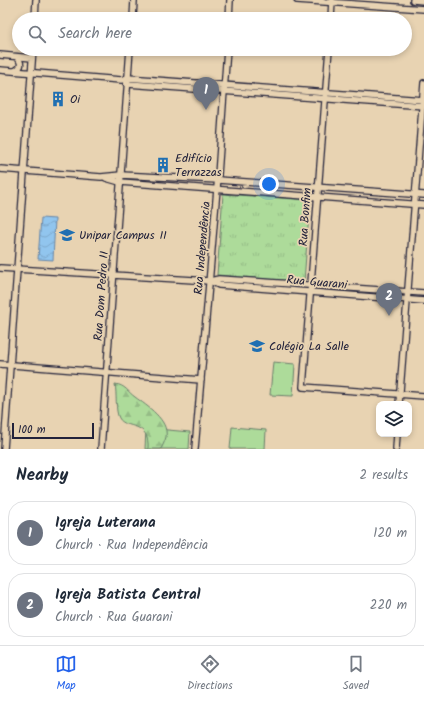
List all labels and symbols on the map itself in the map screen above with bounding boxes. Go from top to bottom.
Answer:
pin: 1 [193,77,219,110]
building icon: Oi [49,90,67,108]
place label: Oi [70,90,81,109]
place label: Edifício Terrazzas [175,149,222,182]
building icon: Edifício Terrazzas [154,156,172,174]
your location [259,174,279,194]
street label: Rua Bonfim [294,187,317,247]
street label: Rua Independência [189,200,216,296]
school or university icon: Unipar Campus II [58,226,76,244]
place label: Unipar Campus II [79,226,167,245]
street label: Rua Dom Pedro II [89,250,114,342]
street label: Rua Guarani [286,270,349,295]
pin: 2 [376,283,402,316]
school or university icon: Colégio La Salle [248,337,266,355]
place label: Colégio La Salle [269,337,349,356]
scale bar [12,421,94,440]

